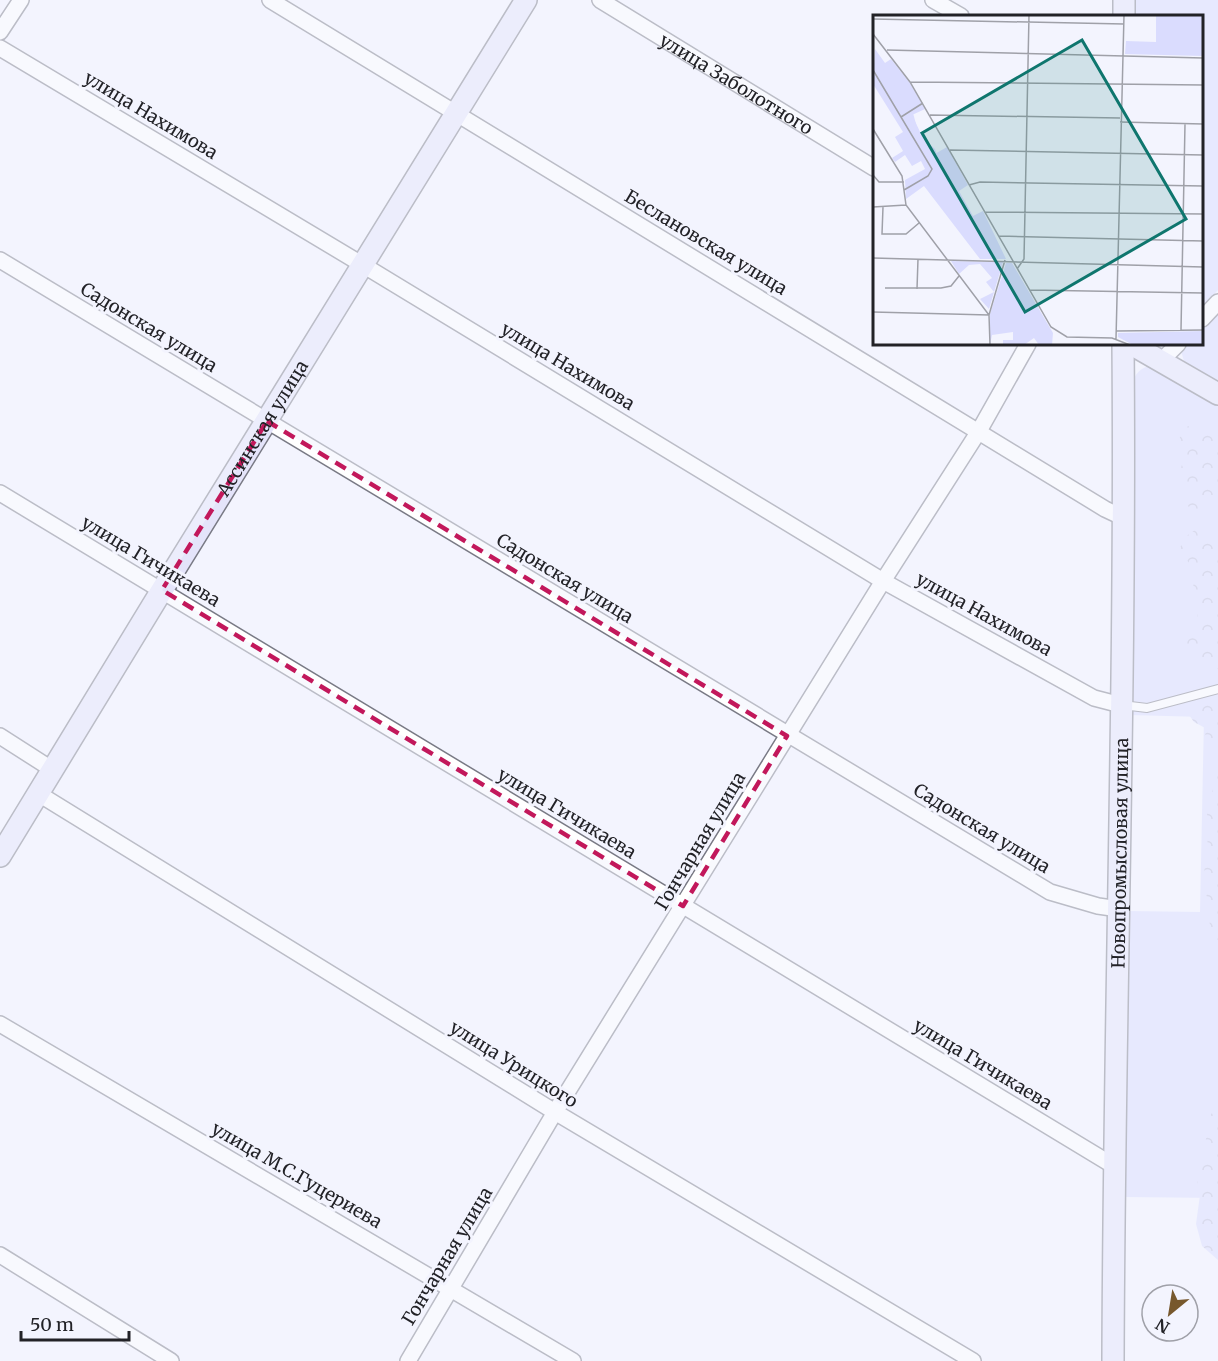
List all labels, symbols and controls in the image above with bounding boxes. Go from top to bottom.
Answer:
inset map [873,15,1203,345]
street label: улица Заболотного [656,28,817,139]
street label: улица Нахимова [80,66,222,164]
street label: Беслановская улица [620,184,792,300]
street label: Садонская улица [76,277,222,377]
street label: улица Нахимова [497,317,639,415]
street label: Ассинская улица [211,355,313,501]
street label: улица Гичикаева [77,511,225,612]
street label: Садонская улица [492,528,638,628]
street label: улица Нахимова [912,567,1056,661]
street label: Новопромысловая улица [1106,737,1133,969]
street label: улица Гичикаева [493,763,641,864]
street label: Гончарная улица [650,767,751,914]
street label: Садонская улица [909,778,1055,878]
street label: улица Гичикаева [909,1014,1057,1115]
street label: улица Урицкого [446,1015,582,1113]
street label: улица М.С.Гуцериева [208,1117,387,1233]
street label: Гончарная улица [397,1182,498,1329]
north arrow [1140,1283,1200,1343]
scale bar [21,1304,129,1342]
text: 50 m [30,1313,74,1336]
text: N [1152,1314,1173,1338]

